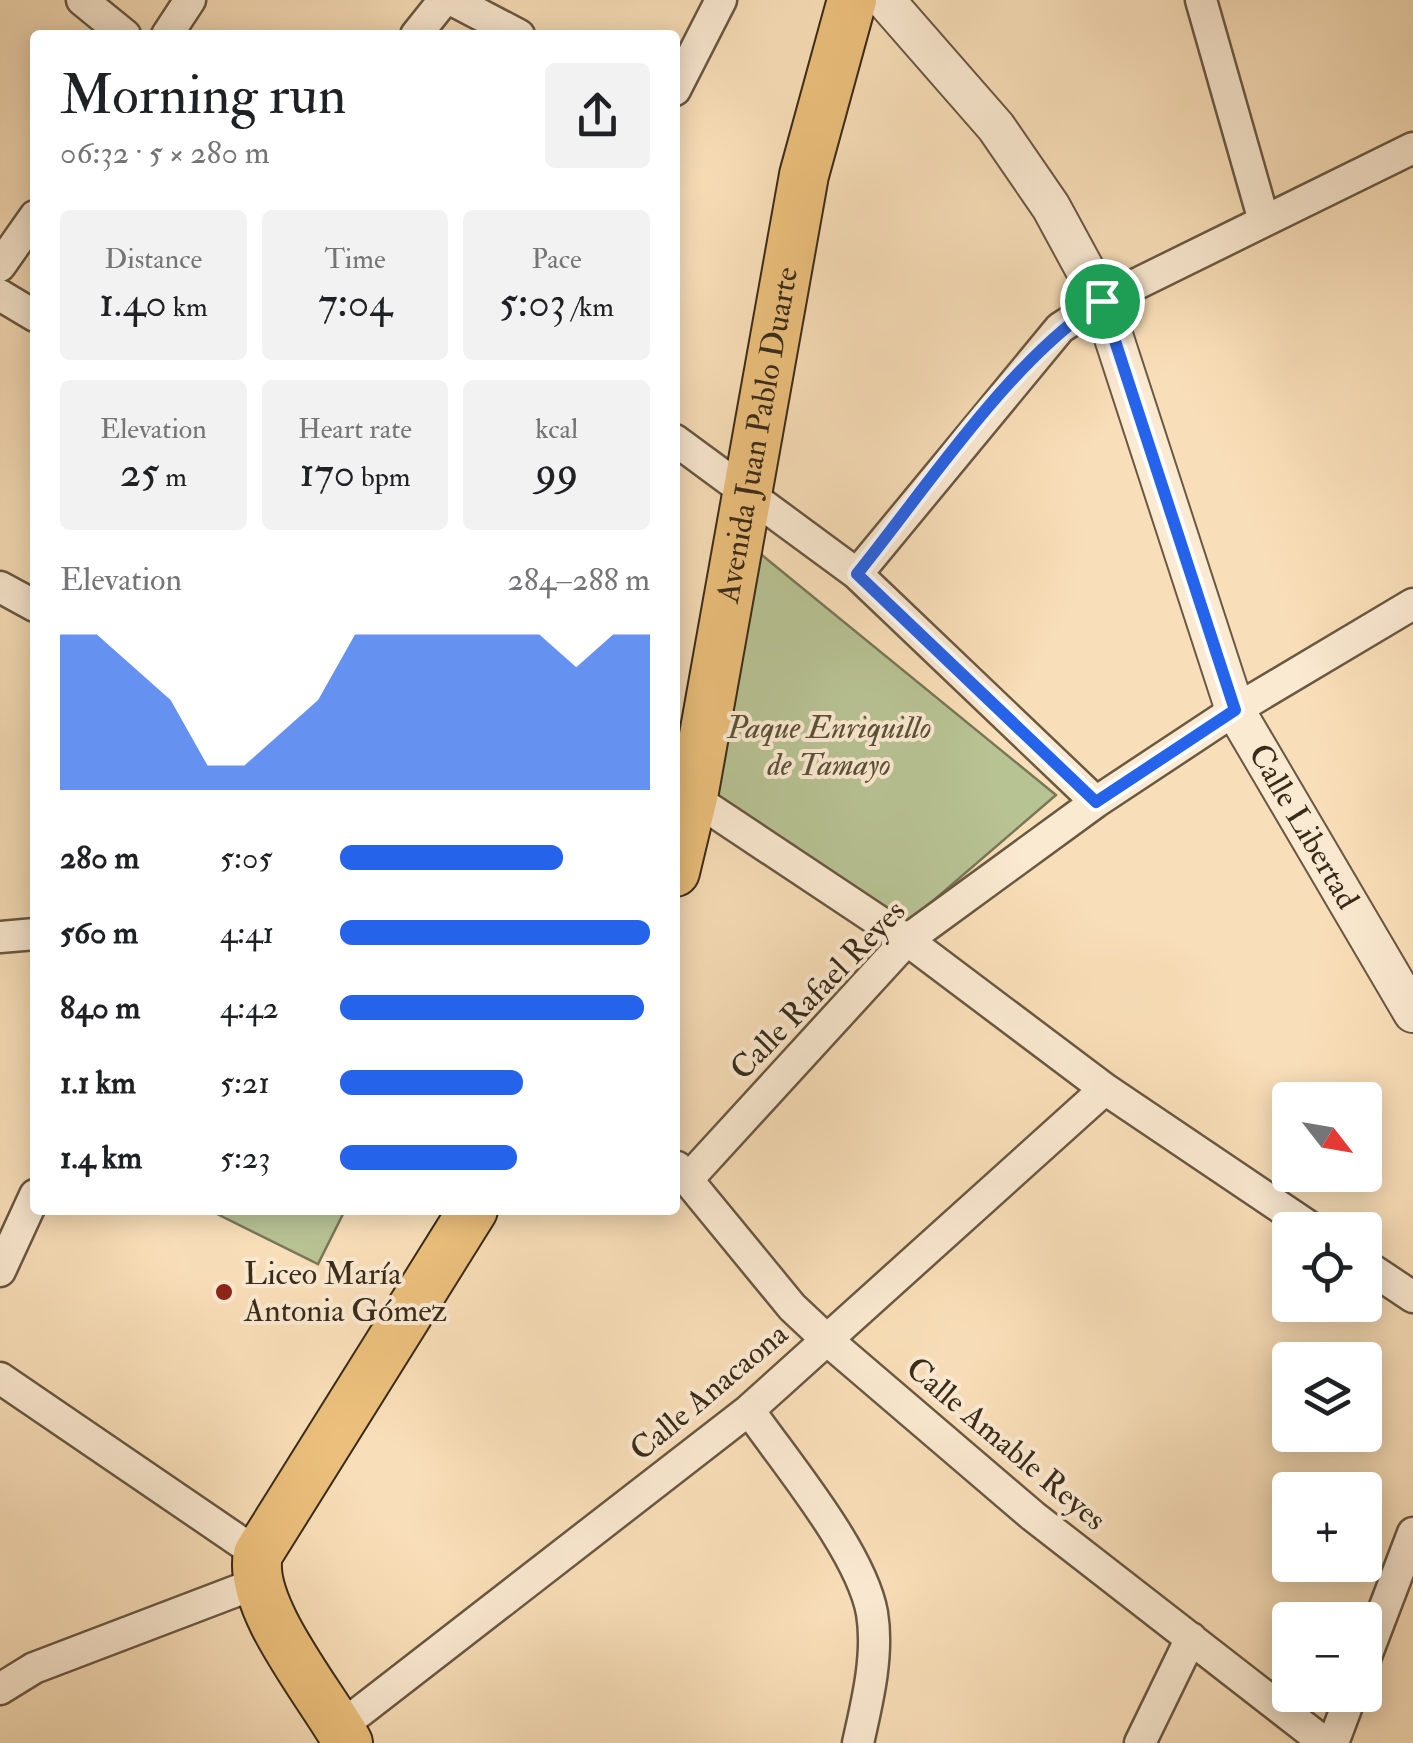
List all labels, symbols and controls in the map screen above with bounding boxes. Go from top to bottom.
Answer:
text: Morning run [60,61,346,130]
button: share [545,63,650,168]
text: 06:32 · 5 × 280 m [60,133,270,173]
text: Distance [104,242,202,277]
text: Time [324,242,386,277]
text: Pace [532,242,582,277]
pin [1060,259,1145,344]
street label: Avenida Juan Pablo Duarte [708,264,807,607]
icon: arrive [1075,274,1130,329]
text: 1.40 [99,277,167,329]
text: 7:04 [318,277,392,329]
text: 5:03 [499,277,566,329]
text: km [167,290,208,325]
text: /km [566,290,614,325]
text: Elevation [100,412,207,447]
text: Heart rate [298,412,412,447]
text: kcal [535,412,578,447]
text: 25 [120,447,159,499]
text: 170 [299,447,355,499]
text: 99 [535,447,578,499]
text: m [159,460,187,495]
text: bpm [355,460,411,495]
text: Elevation [60,560,182,600]
text: 284–288 m [508,560,650,600]
park label: Paque Enriquillo de Tamayo [726,708,931,785]
street label: Calle Libertad [1239,737,1368,917]
text: 280 m [60,838,139,878]
text: 5:05 [220,838,272,878]
street label: Calle Rafael Reyes [722,892,914,1088]
text: 560 m [60,913,138,953]
text: 4:41 [220,913,274,953]
text: 840 m [60,988,140,1028]
text: 4:42 [220,988,279,1028]
text: 1.1 km [60,1063,136,1103]
text: 5:21 [220,1063,270,1103]
north arrow [1272,1082,1382,1192]
map controls [1272,1082,1382,1712]
text: 1.4 km [60,1138,142,1178]
text: 5:23 [220,1138,270,1178]
button: locate [1272,1212,1382,1322]
place label: Liceo María Antonia Gómez [243,1254,447,1331]
marker: Liceo María Antonia Gómez [213,1281,235,1303]
street label: Calle Anacaona [622,1314,797,1470]
button: layers [1272,1342,1382,1452]
street label: Calle Amable Reyes [898,1349,1114,1539]
button: + [1272,1472,1382,1582]
button: − [1272,1602,1382,1712]

